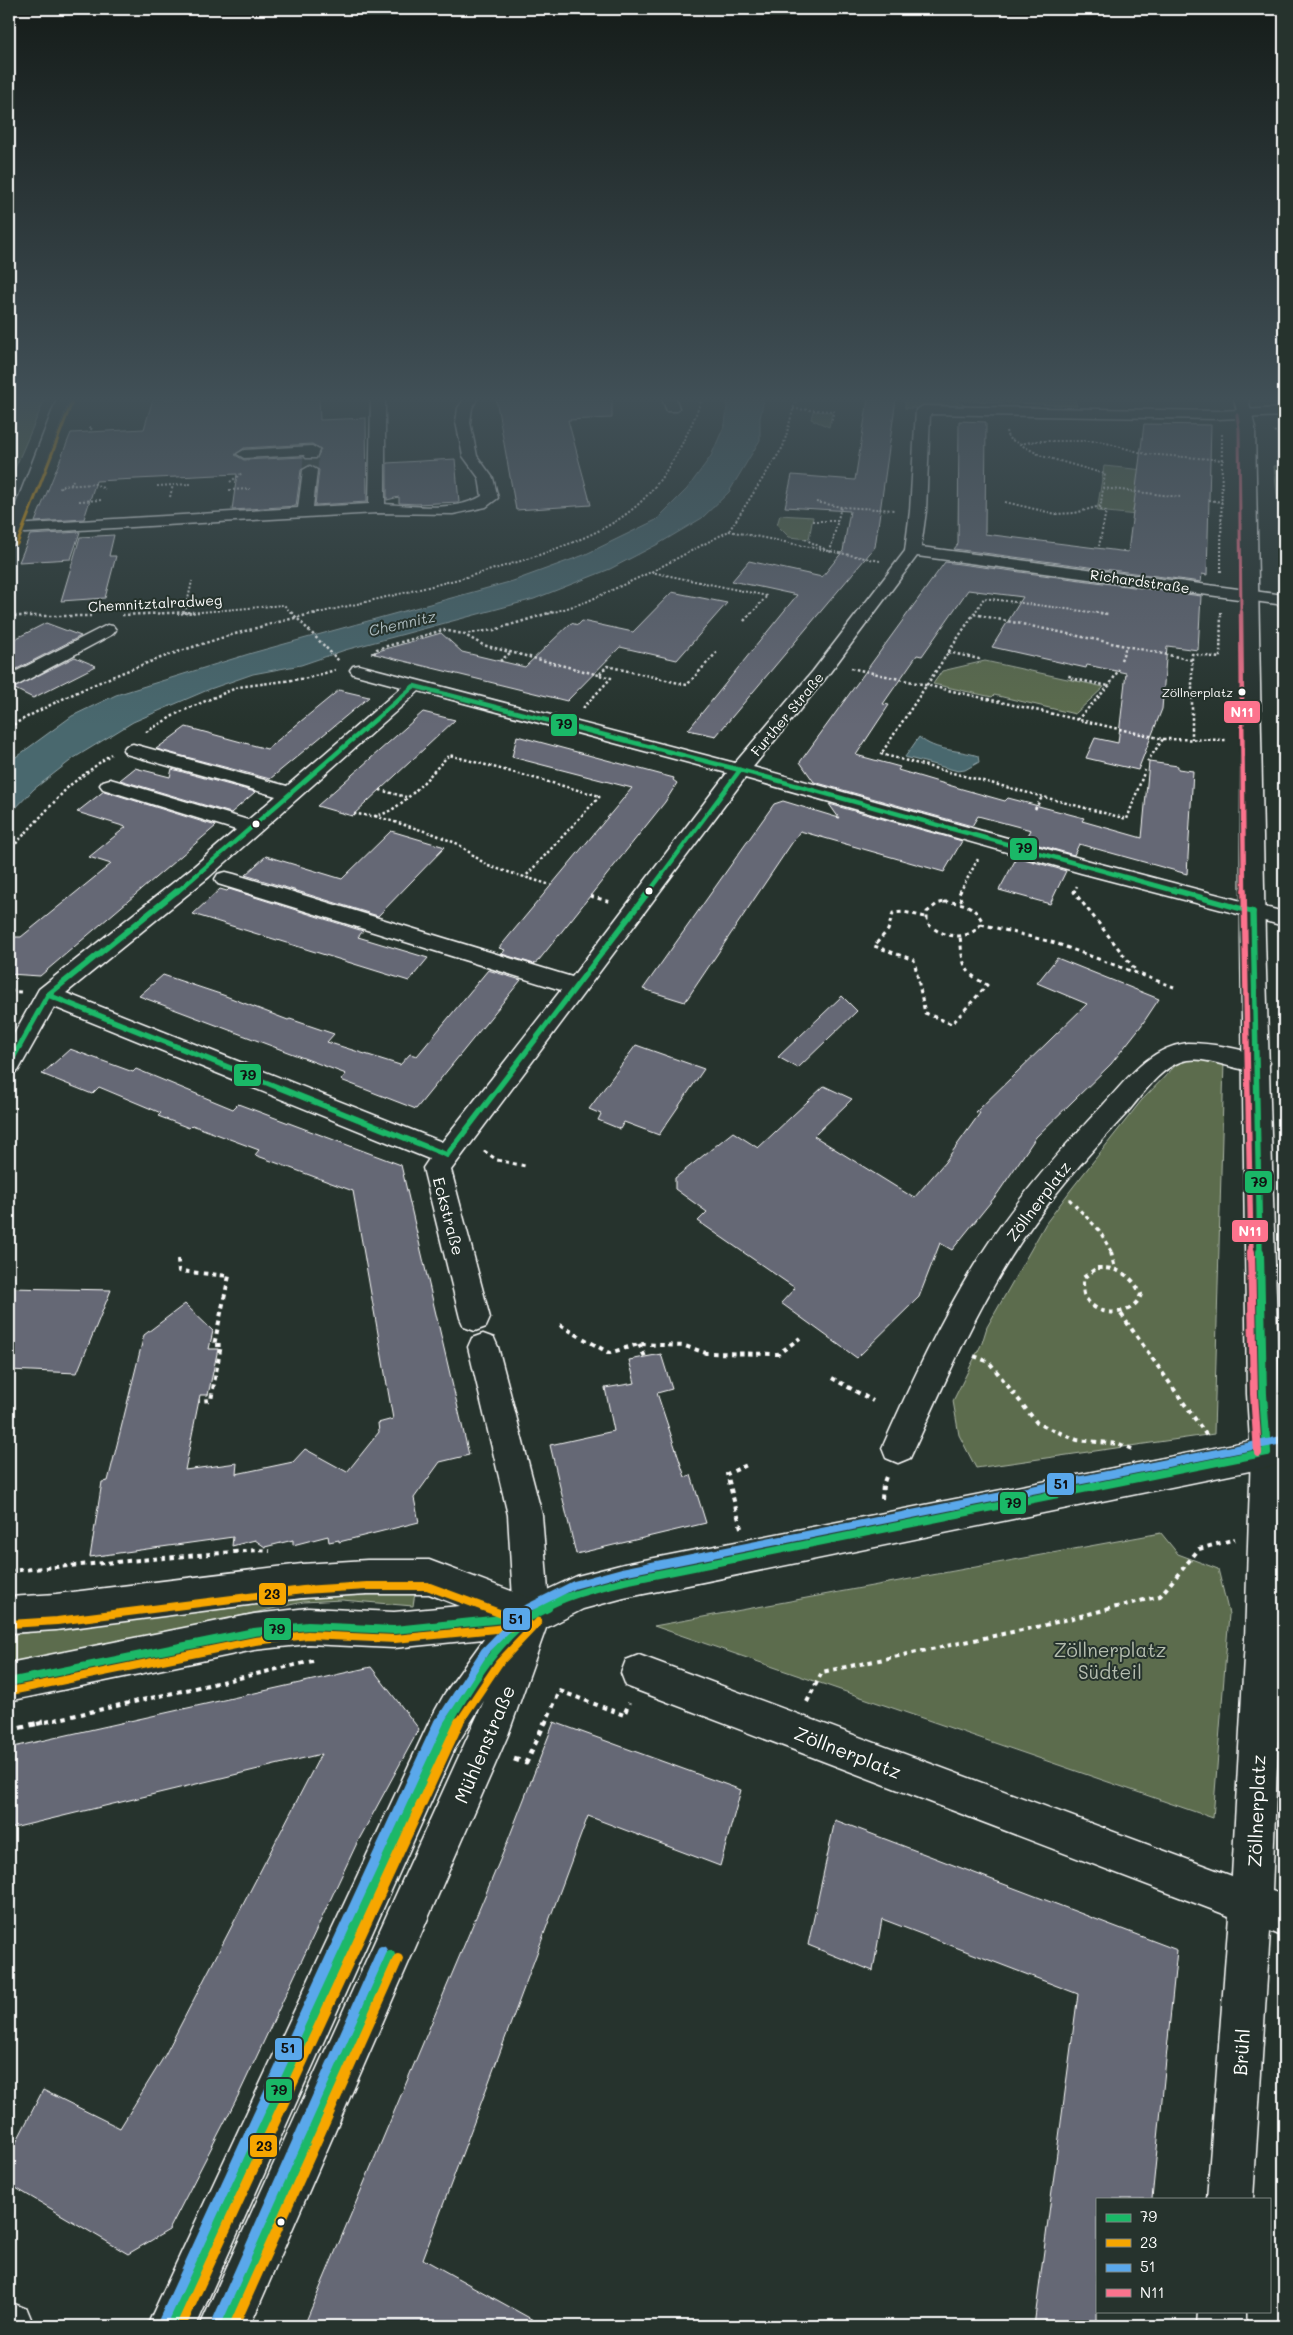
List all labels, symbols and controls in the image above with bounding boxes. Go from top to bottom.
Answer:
street label: Richardstraße [1089,565,1191,597]
street label: Chemnitztalradweg [87,590,223,616]
water label: Chemnitz [366,605,438,640]
street label: Further Straße [746,668,828,760]
place label: Zöllnerplatz [1162,684,1233,700]
marker: Zöllnerplatz [1237,687,1247,697]
line badge: N11 [1223,700,1261,724]
text: N11 [1230,702,1254,721]
line badge: 79 [550,713,578,737]
text: 79 [556,714,573,733]
unlabelled marker [251,819,261,829]
line badge: 79 [1009,837,1038,861]
text: 79 [1016,838,1033,857]
unlabelled marker [644,886,654,896]
line badge: 79 [233,1063,262,1087]
text: 79 [240,1065,257,1084]
street label: Zöllnerplatz [1001,1157,1075,1245]
line badge: 79 [1244,1170,1273,1194]
text: 79 [1251,1172,1268,1191]
street label: Eckstraße [429,1175,469,1257]
line badge: N11 [1231,1219,1269,1243]
text: N11 [1238,1221,1262,1240]
line badge: 51 [1046,1472,1075,1496]
text: 51 [1054,1474,1068,1493]
line badge: 79 [999,1491,1027,1515]
text: 79 [1005,1493,1022,1512]
line badge: 23 [258,1582,287,1606]
text: 23 [264,1584,280,1603]
line badge: 51 [502,1607,531,1631]
text: 51 [509,1609,523,1628]
line badge: 79 [263,1617,292,1641]
text: 79 [269,1619,286,1638]
park label: Zöllnerplatz Südteil [1054,1637,1166,1684]
street label: Mühlenstraße [448,1681,520,1807]
street label: Zöllnerplatz [791,1720,905,1784]
street label: Zöllnerplatz [1242,1754,1270,1868]
street label: Brühl [1227,2028,1255,2076]
line badge: 51 [274,2037,303,2061]
text: 51 [281,2038,295,2057]
line badge: 79 [265,2078,293,2102]
text: 79 [271,2080,288,2099]
line badge: 23 [249,2134,278,2158]
text: 23 [256,2136,272,2155]
legend [1096,2198,1270,2312]
text: 79 [1140,2206,1157,2226]
unlabelled marker [276,2217,286,2227]
text: 23 [1140,2232,1157,2252]
text: 51 [1140,2256,1155,2276]
text: N11 [1140,2282,1164,2302]

